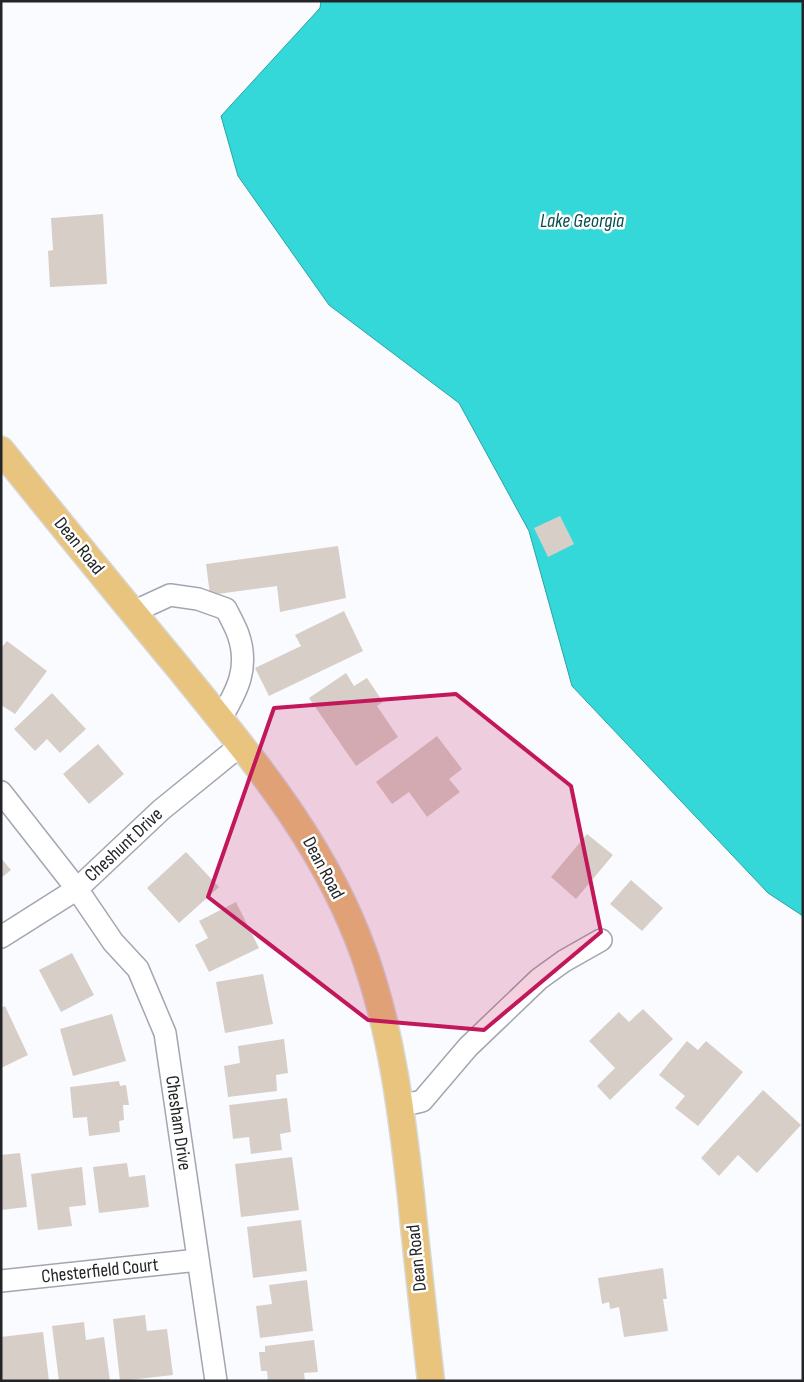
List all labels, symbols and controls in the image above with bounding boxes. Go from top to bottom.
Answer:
water label: Lake Georgia [540,209,624,233]
street label: Dean Road [49,513,109,579]
street label: Cheshunt Drive [80,803,168,887]
street label: Dean Road [297,833,349,903]
street label: Chesham Drive [160,1074,196,1172]
street label: Dean Road [402,1223,432,1293]
street label: Chesterfield Court [40,1253,160,1289]

